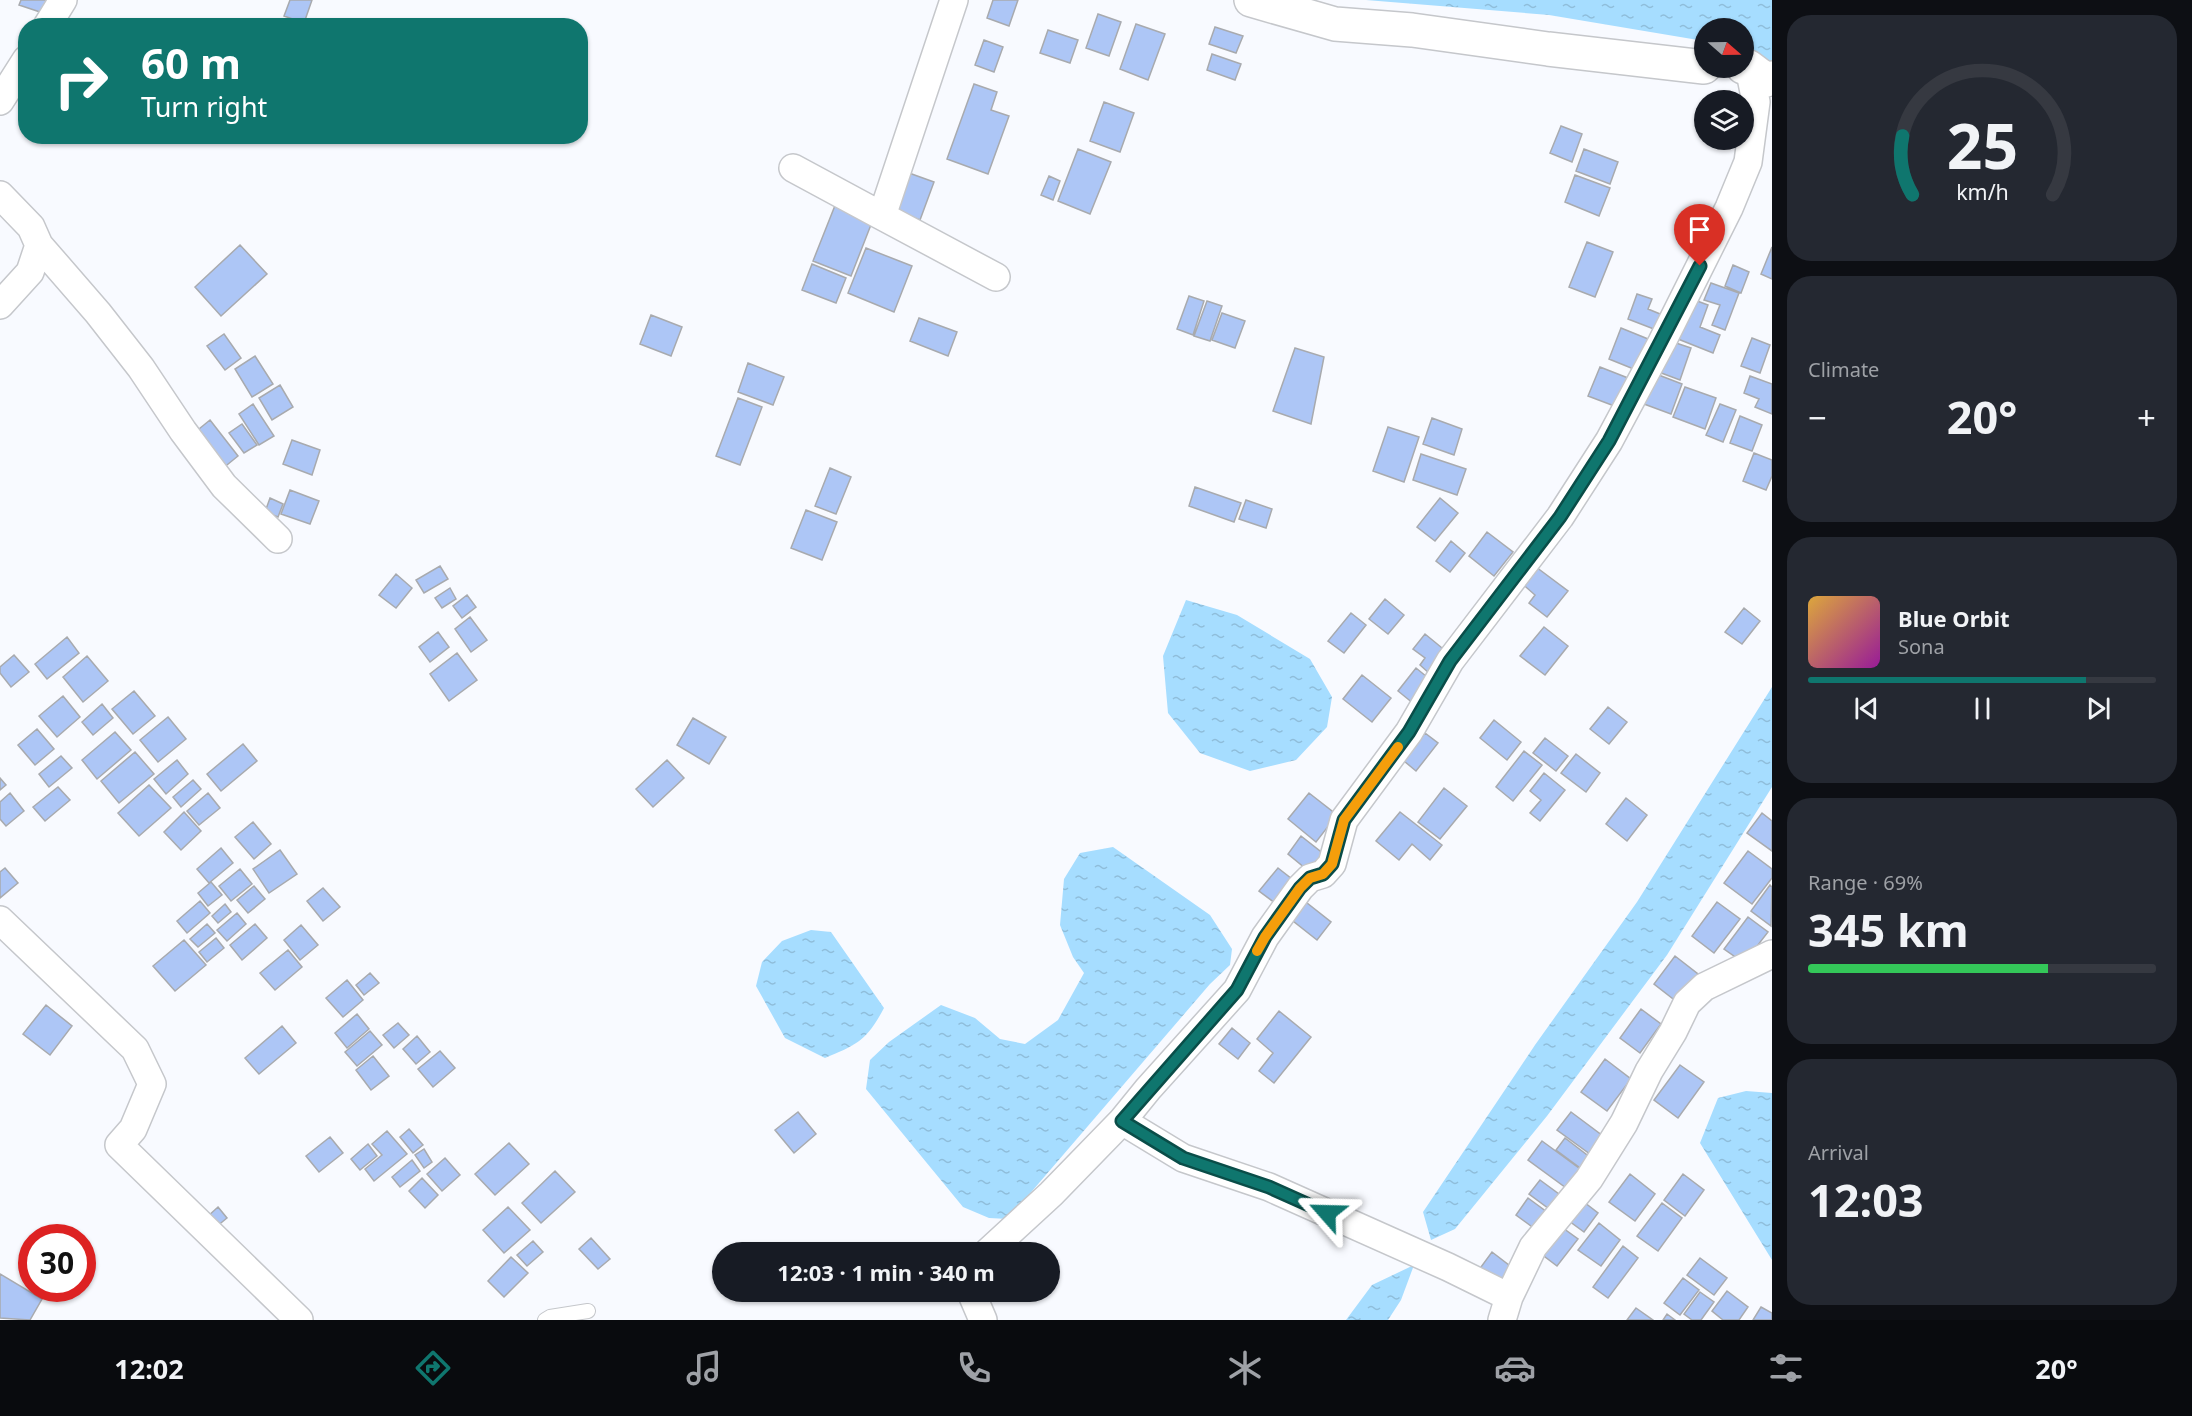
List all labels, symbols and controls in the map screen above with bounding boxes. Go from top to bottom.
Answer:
north arrow [1694,18,1754,78]
map controls [1694,18,1754,150]
text: 60 m [141,34,241,91]
icon: right [42,42,120,120]
text: Turn right [141,88,267,125]
button: layers [1694,90,1754,150]
text: 25 [1946,102,2018,187]
text: km/h [1956,177,2008,206]
pin [1674,204,1725,266]
icon: arrive [1683,213,1716,246]
text: Climate [1808,356,1879,383]
text: 20° [1947,386,2017,447]
text: − [1808,395,1827,440]
text: + [2137,395,2156,440]
text: Blue Orbit [1898,603,2010,633]
text: Sona [1898,633,1945,660]
icon: previous [1850,692,1883,725]
icon: pause [1966,692,1999,725]
icon: next [2082,692,2115,725]
text: Range · 69% [1808,869,1923,896]
text: 345 km [1808,899,1969,960]
text: Arrival [1808,1139,1869,1166]
text: 12:03 [1808,1169,1924,1230]
position arrow [1295,1181,1359,1245]
speed limit sign: 30 [18,1224,96,1302]
text: 12:03 · 1 min · 340 m [777,1257,995,1287]
icon: directions [412,1347,454,1389]
icon: music [683,1347,725,1389]
icon: phone [953,1347,995,1389]
icon: climate [1224,1347,1266,1389]
icon: car [1494,1347,1536,1389]
icon: filters [1765,1347,1807,1389]
text: 12:02 [114,1350,184,1387]
text: 20° [2035,1350,2078,1387]

